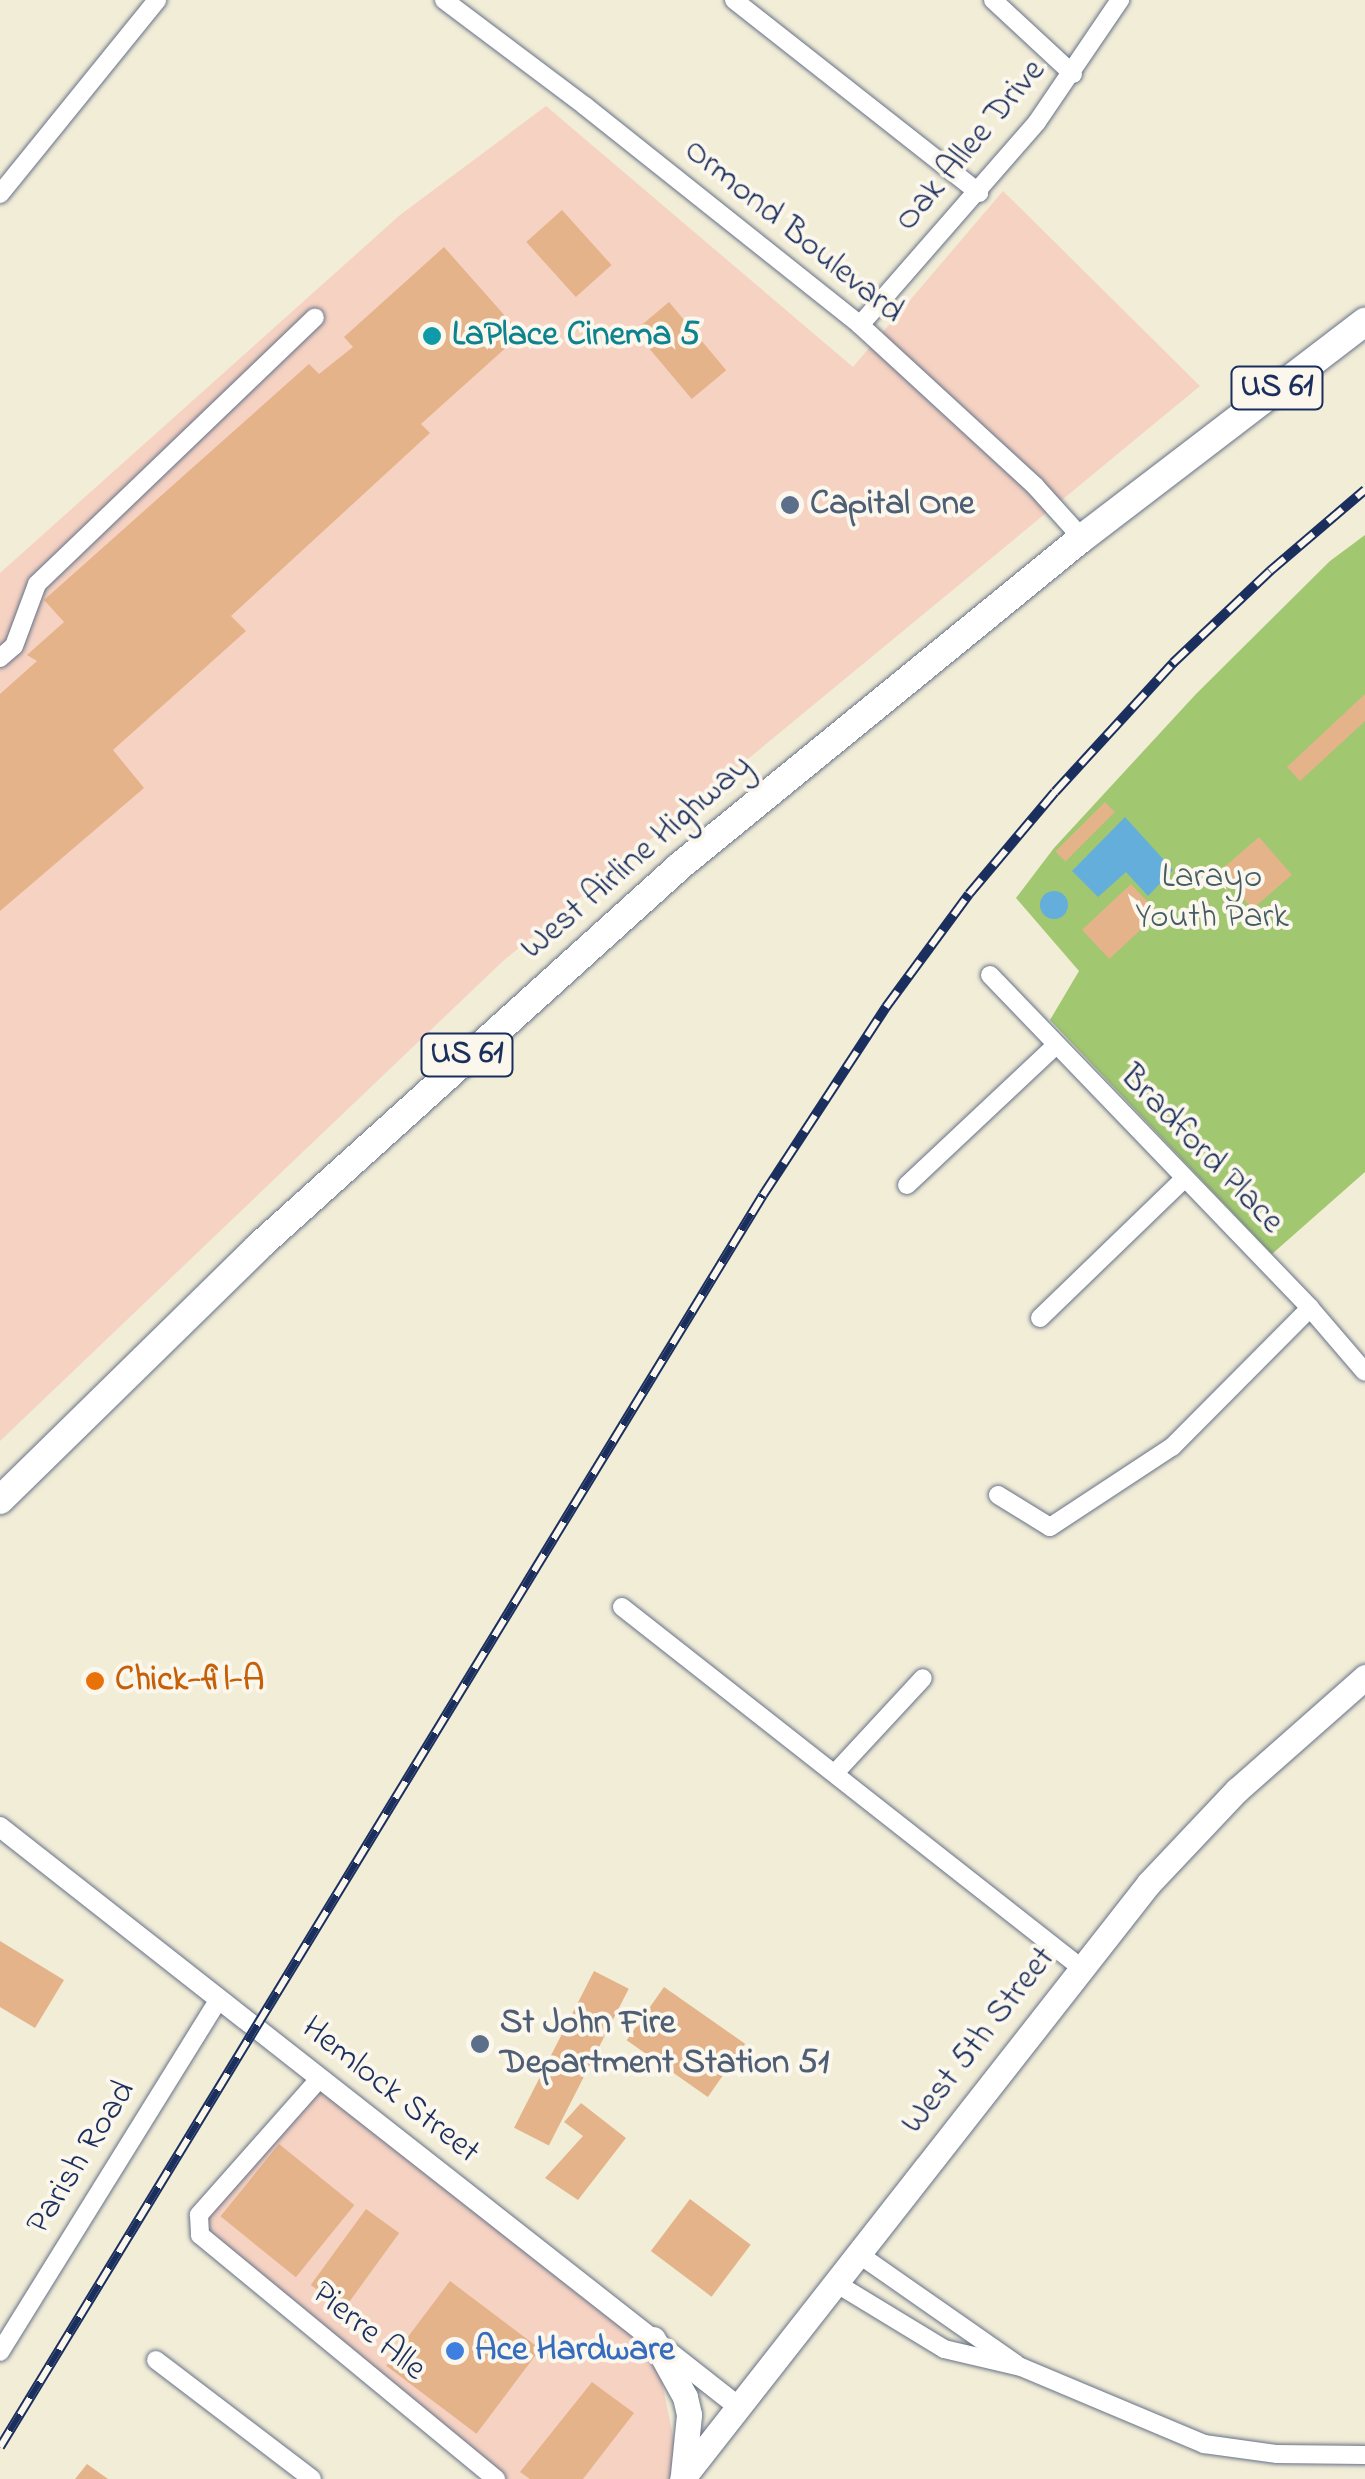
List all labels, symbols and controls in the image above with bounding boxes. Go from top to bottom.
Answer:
street label: Oak Allee Drive [887,51,1055,241]
street label: Ormond Boulevard [674,130,912,334]
place label: LaPlace Cinema 5 [452,315,700,357]
marker: LaPlace Cinema 5 [421,325,443,347]
road number: US 61 [1230,361,1324,415]
place label: Capital One [810,484,975,526]
marker: Capital One [779,494,801,516]
street label: West Airline Highway [513,746,761,970]
park label: Larayo Youth Park [1135,857,1289,939]
road number: US 61 [420,1028,514,1082]
street label: Bradford Place [1110,1057,1292,1243]
place label: Chick-fil-A [115,1660,264,1702]
marker: Chick-fil-A [84,1670,106,1692]
street label: West 5th Street [893,1939,1065,2143]
place label: St John Fire Department Station 51 [500,2003,829,2085]
street label: Hemlock Street [292,2008,488,2174]
marker: St John Fire Department Station 51 [469,2033,491,2055]
street label: Parish Road [18,2073,146,2243]
street label: Pierre Alle [302,2273,434,2391]
place label: Ace Hardware [475,2330,675,2372]
marker: Ace Hardware [444,2340,466,2362]

